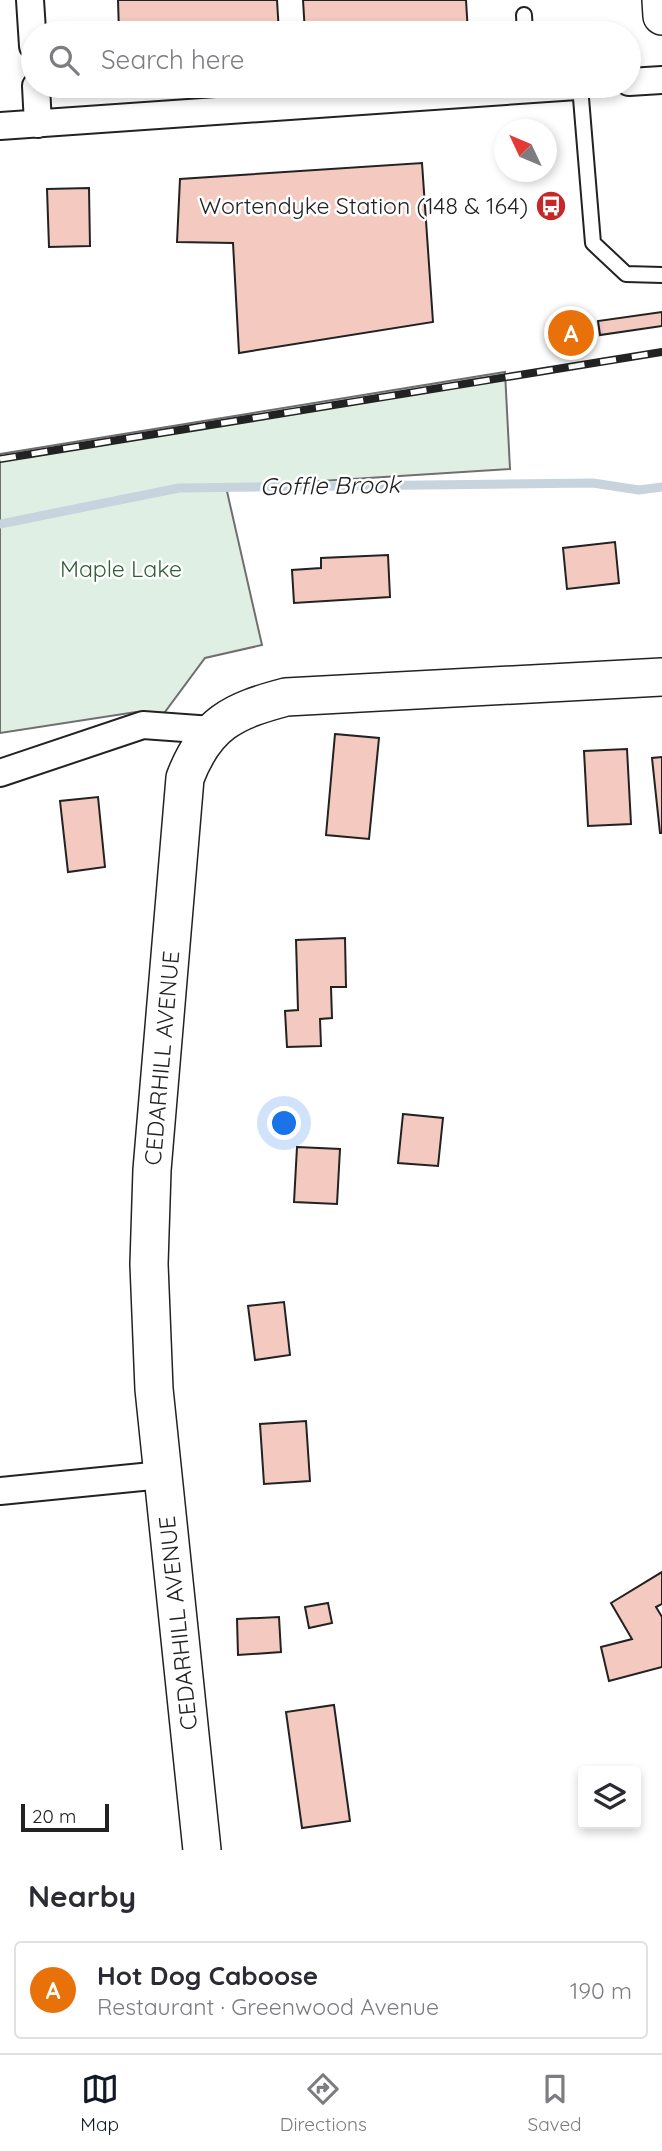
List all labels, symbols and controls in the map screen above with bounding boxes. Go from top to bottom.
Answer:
search box [21,21,641,98]
icon: search [45,41,83,79]
text: Search here [101,43,245,76]
north arrow [494,119,557,182]
bus stop icon: Wortendyke Station (148 & 164) [534,189,568,223]
place label: Wortendyke Station (148 & 164) [199,191,528,220]
pin: A [548,307,594,359]
water label: Goffle Brook [260,469,403,501]
park label: Maple Lake [60,554,182,583]
street label: CEDARHILL AVENUE [138,950,185,1166]
your location [267,1106,301,1140]
street label: CEDARHILL AVENUE [152,1515,203,1732]
map controls [578,1766,641,1829]
button: layers [578,1766,641,1829]
scale bar [21,1801,108,1833]
text: 20 m [32,1804,76,1828]
text: Nearby [28,1877,136,1915]
text: Hot Dog Caboose [97,1959,318,1992]
text: A [46,1976,60,2005]
text: 190 m [570,1976,632,2005]
text: Restaurant · Greenwood Avenue [97,1992,439,2021]
tab: Map [80,2070,119,2136]
tab: Directions [280,2070,367,2136]
tab: Saved [527,2070,582,2136]

